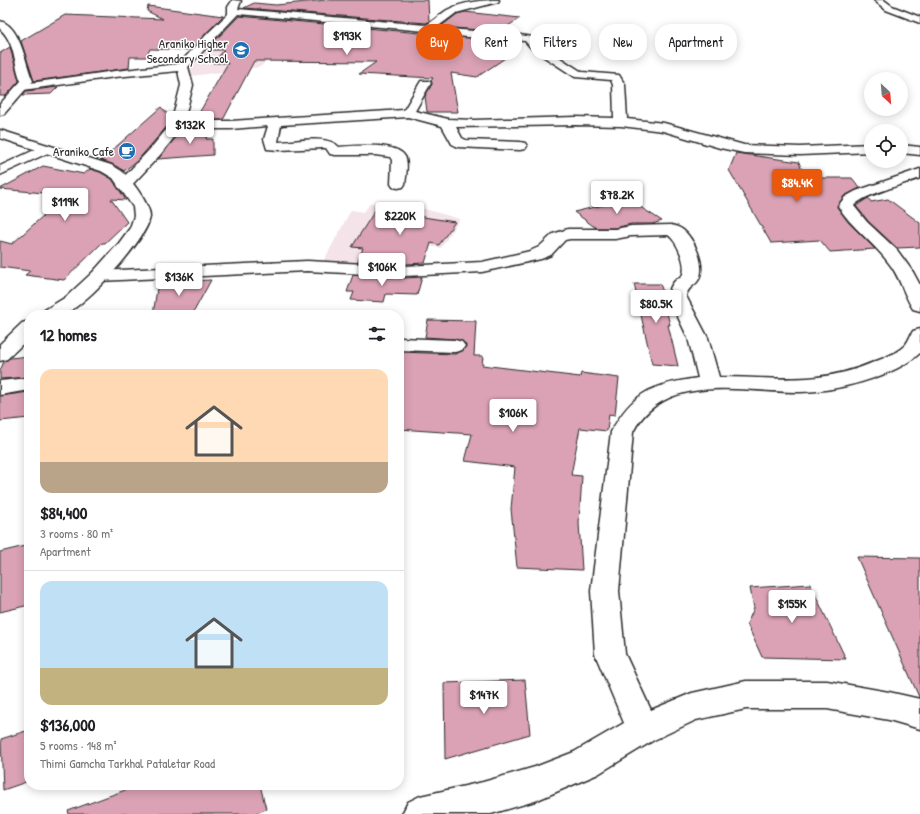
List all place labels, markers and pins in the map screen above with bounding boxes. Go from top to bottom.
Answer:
pin: $193K [319,22,375,56]
place label: Araniko Higher Secondary School [147,34,229,67]
school or university icon: Araniko Higher Secondary School [231,40,251,60]
pin: $132K [162,111,218,145]
cafe icon: Araniko Cafe [117,141,137,161]
place label: Araniko Cafe [53,142,114,160]
pin: $84.4K [764,169,830,203]
pin: $78.2K [584,181,650,215]
pin: $119K [37,188,93,222]
pin: $220K [372,202,428,236]
pin: $106K [354,253,410,287]
pin: $136K [151,263,207,297]
pin: $80.5K [623,290,689,324]
pin: $106K [485,399,541,433]
pin: $155K [764,590,820,624]
pin: $147K [456,681,512,715]

